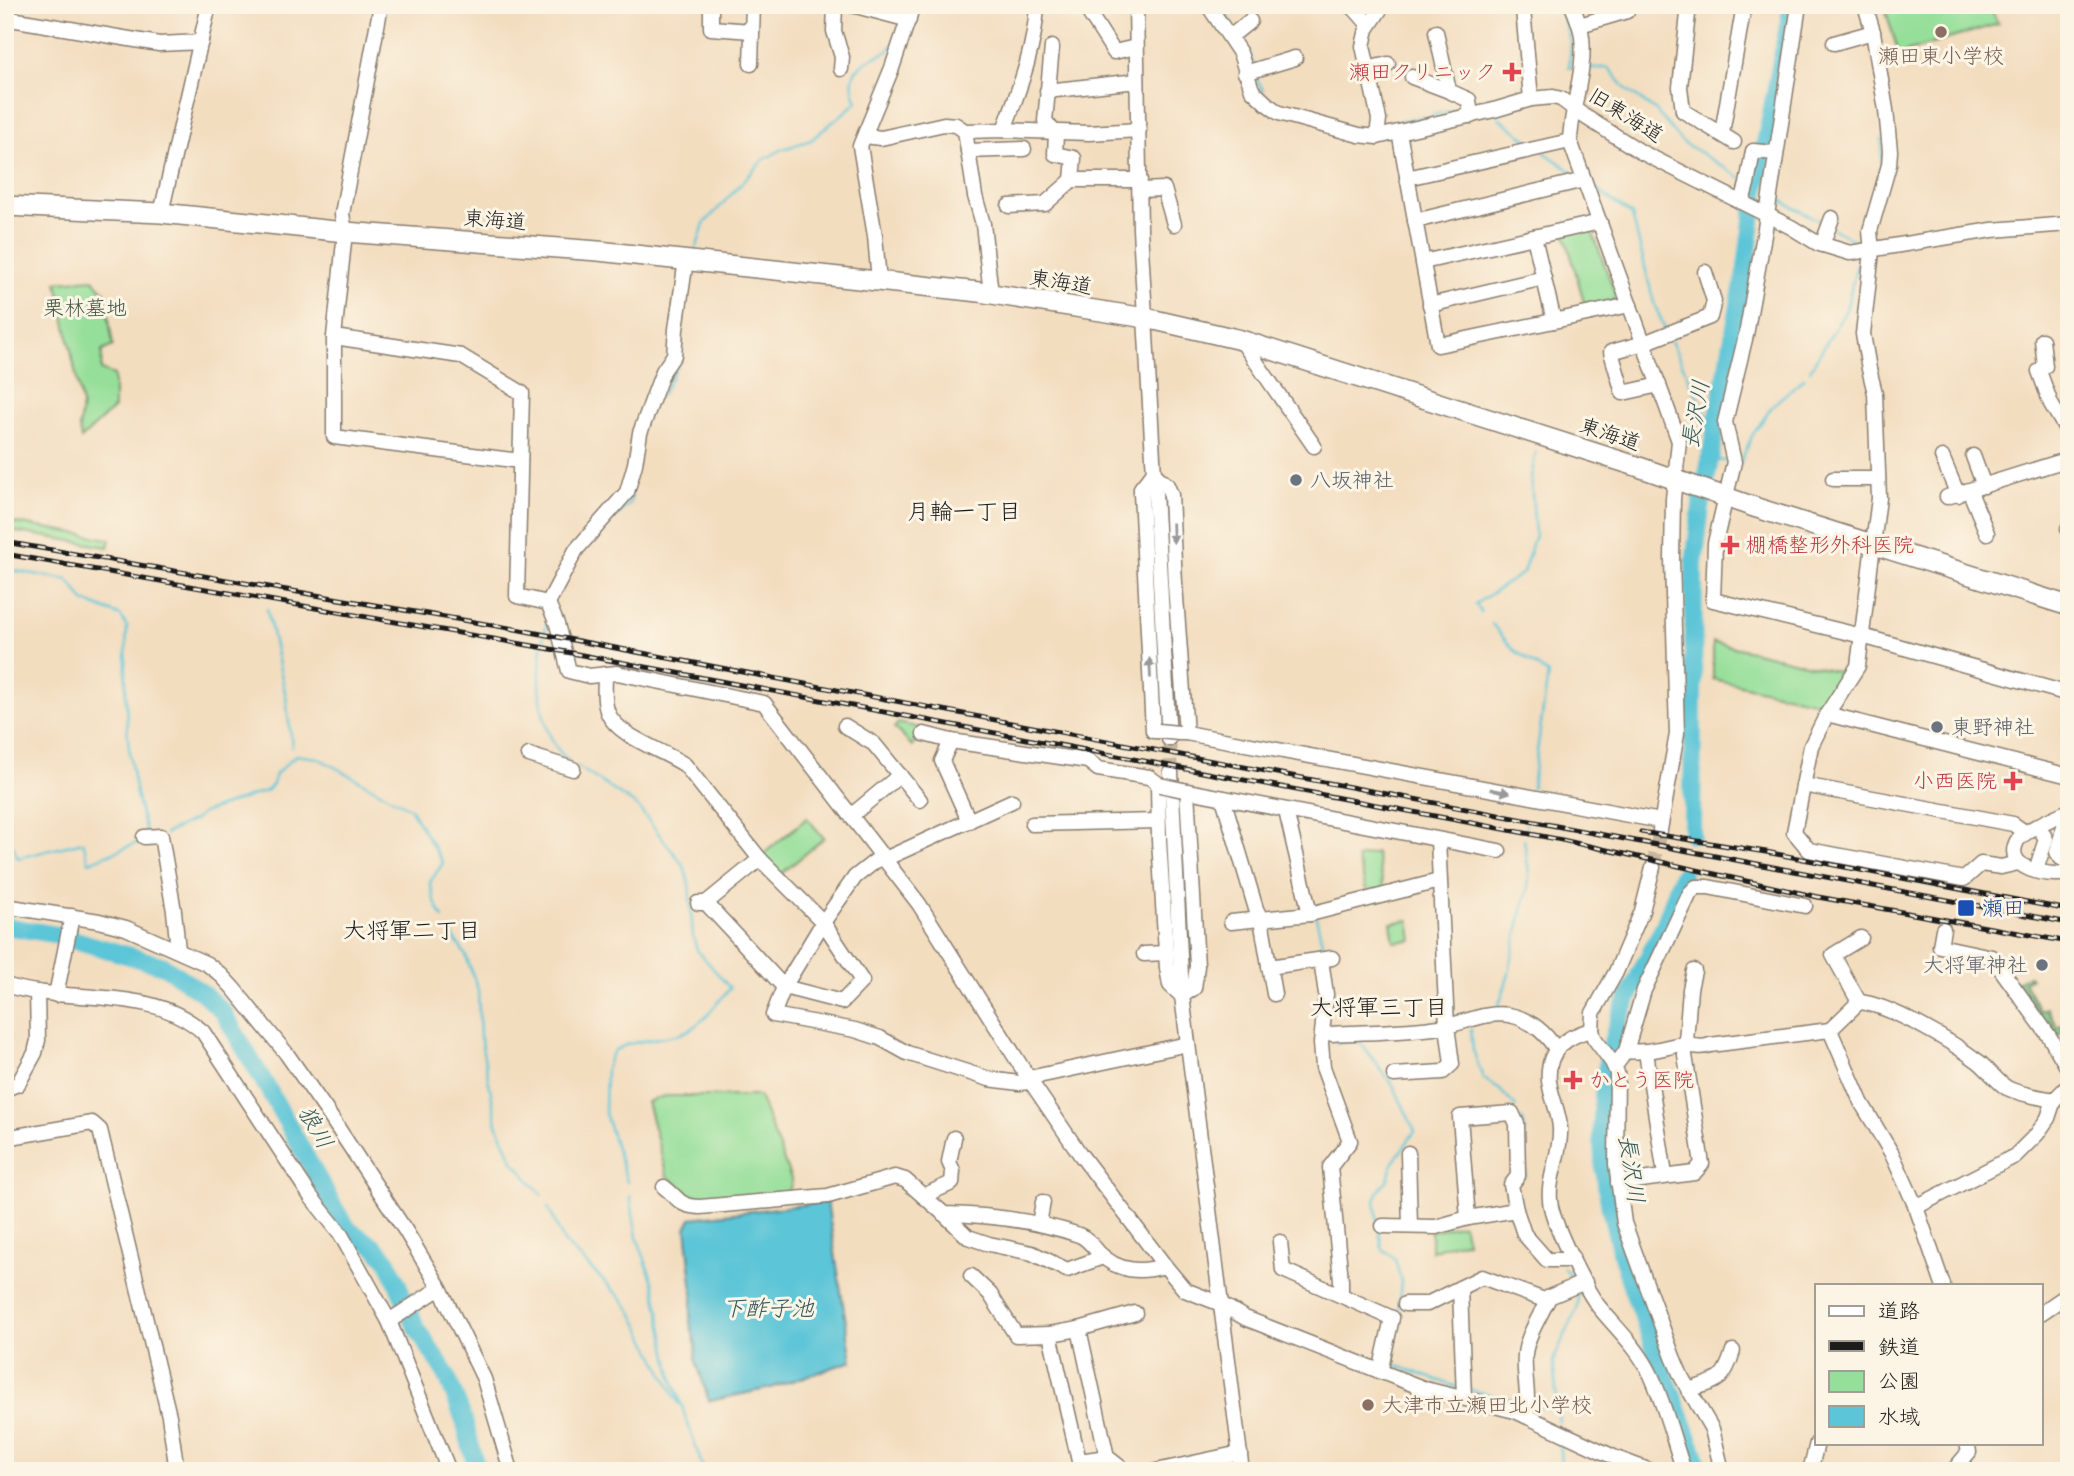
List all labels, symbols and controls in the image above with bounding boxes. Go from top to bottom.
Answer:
marker: 瀬田東小学校 [1933,24,1949,40]
place label: 瀬田東小学校 [1878,42,2004,70]
place label: 瀬田クリニック [1349,58,1496,86]
marker: 瀬田クリニック [1502,62,1522,82]
street label: 旧東海道 [1583,81,1669,149]
street label: 東海道 [463,204,527,236]
street label: 東海道 [1028,263,1094,301]
park label: 栗林墓地 [43,294,127,322]
water label: 長沢川 [1674,377,1716,451]
street label: 東海道 [1576,411,1644,457]
place label: 八坂神社 [1310,466,1394,494]
marker: 八坂神社 [1288,472,1304,488]
district label: 月輪一丁目 [907,496,1022,526]
one-way arrow [1167,523,1178,545]
place label: 棚橋整形外科医院 [1746,531,1914,559]
marker: 棚橋整形外科医院 [1720,535,1740,555]
one-way arrow [1145,657,1156,679]
place label: 東野神社 [1951,713,2035,741]
marker: 東野神社 [1929,719,1945,735]
place label: 小西医院 [1913,767,1997,795]
marker: 小西医院 [2003,771,2023,791]
one-way arrow [1489,785,1511,796]
place label: 瀬田 [1982,894,2024,922]
marker: 瀬田 [1956,898,1976,918]
district label: 大将軍二丁目 [343,915,481,945]
place label: 大将軍神社 [1923,951,2028,979]
marker: 大将軍神社 [2034,957,2050,973]
district label: 大将軍三丁目 [1310,992,1448,1022]
place label: かとう医院 [1589,1066,1694,1094]
marker: かとう医院 [1563,1070,1583,1090]
water label: 狼川 [292,1100,340,1154]
water label: 長沢川 [1612,1133,1652,1205]
legend [1815,1284,2042,1444]
water label: 下酢子池 [722,1293,815,1323]
text: 道路 [1878,1297,1920,1325]
text: 鉄道 [1878,1333,1920,1361]
text: 公園 [1878,1367,1920,1395]
place label: 大津市立瀬田北小学校 [1382,1391,1592,1419]
marker: 大津市立瀬田北小学校 [1360,1397,1376,1413]
text: 水域 [1878,1403,1920,1431]

